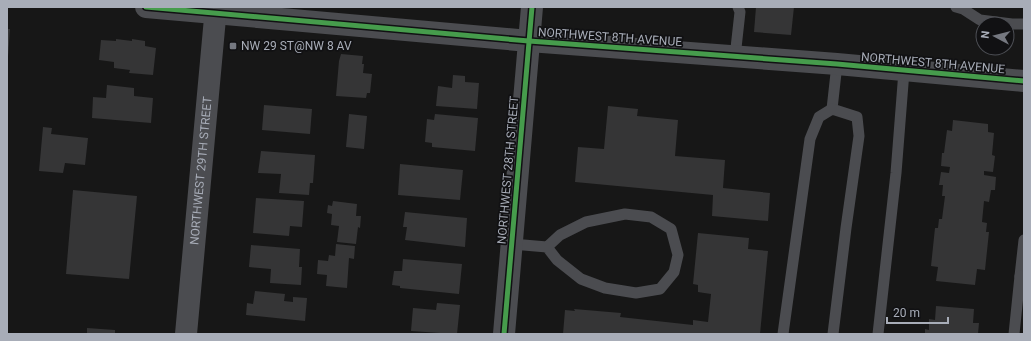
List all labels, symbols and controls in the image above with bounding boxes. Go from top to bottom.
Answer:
north arrow [975,16,1015,56]
street label: NORTHWEST 8TH AVENUE [538,25,683,49]
text: N [979,30,993,39]
place label: NW 29 ST@NW 8 AV [241,39,352,53]
marker: NW 29 ST@NW 8 AV [228,41,238,51]
street label: NORTHWEST 8TH AVENUE [860,50,1006,76]
street label: NORTHWEST 28TH STREET [495,95,521,245]
street label: NORTHWEST 29TH STREET [187,96,215,245]
scale bar [887,299,948,325]
text: 20 m [893,306,920,320]

